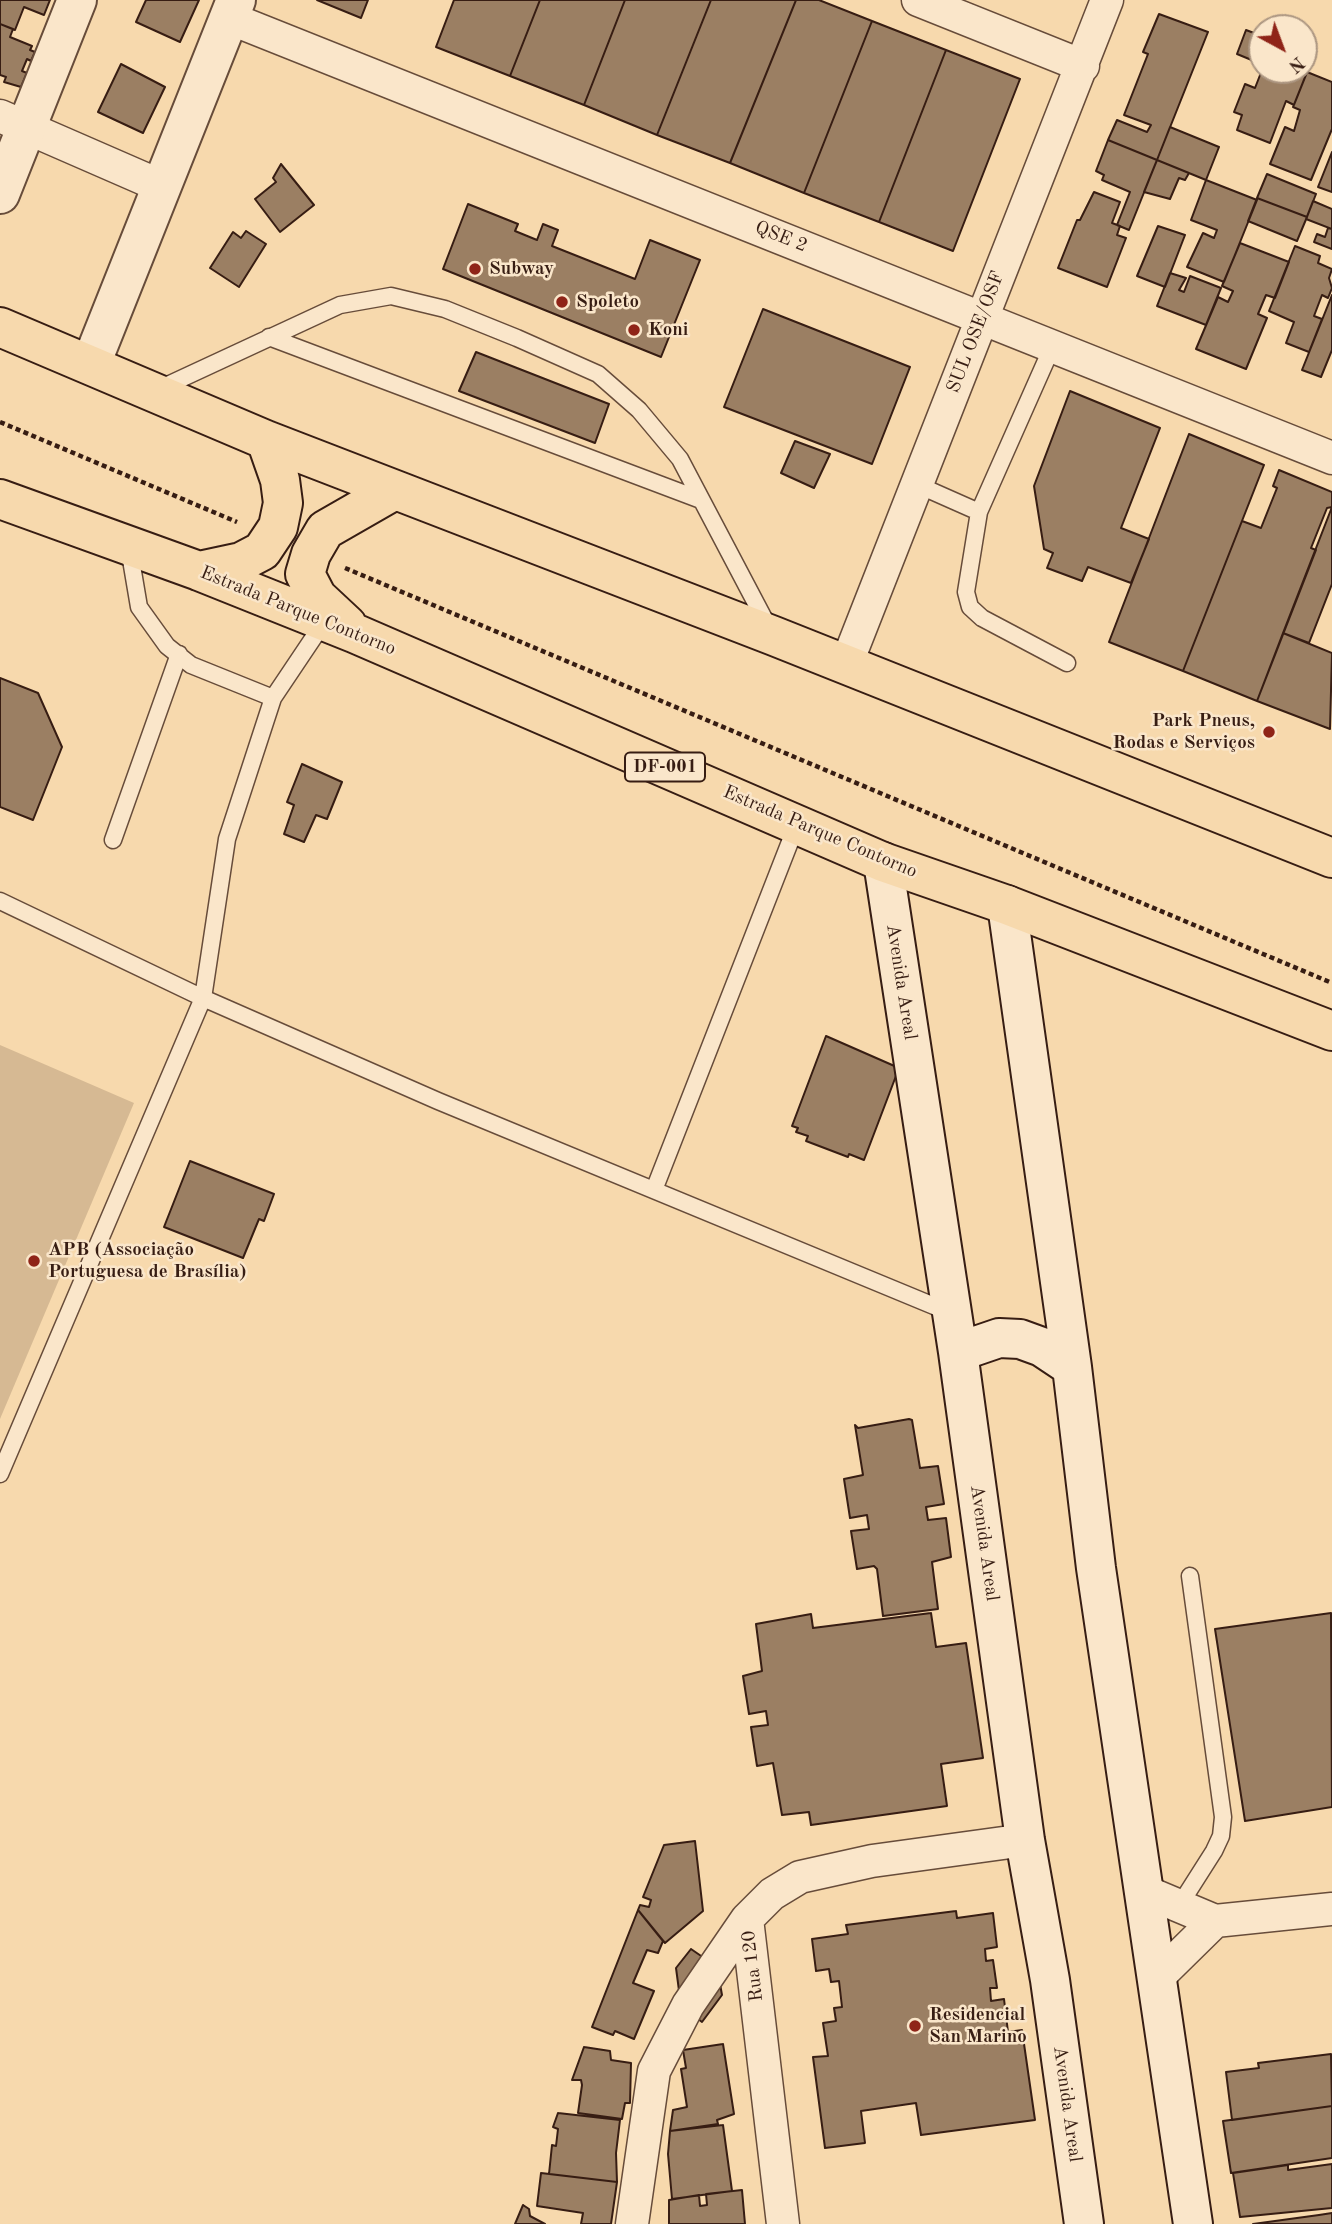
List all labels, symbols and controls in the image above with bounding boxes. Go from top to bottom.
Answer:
north arrow [1248,14,1318,84]
text: N [1284,52,1308,76]
street label: QSE 2 [751,216,811,258]
place label: Subway [489,258,554,280]
marker: Subway [467,261,483,277]
street label: SUL OSE/OSF [942,268,1010,396]
place label: Spoleto [576,291,639,313]
marker: Spoleto [554,294,570,310]
place label: Koni [648,319,688,341]
marker: Koni [626,322,642,338]
street label: Estrada Parque Contorno [197,561,399,661]
place label: Park Pneus, Rodas e Serviços [1113,710,1255,754]
marker: Park Pneus, Rodas e Serviços [1261,724,1277,740]
road number: DF-001 [625,752,705,782]
street label: Estrada Parque Contorno [719,781,921,883]
street label: Avenida Areal [881,923,921,1041]
place label: APB (Associação Portuguesa de Brasília) [48,1239,246,1283]
marker: APB (Associação Portuguesa de Brasília) [26,1253,42,1269]
street label: Avenida Areal [965,1484,1003,1602]
street label: Rua 120 [737,1929,769,2003]
place label: Residencial San Marino [929,2004,1027,2048]
marker: Residencial San Marino [907,2018,923,2034]
street label: Avenida Areal [1048,2045,1086,2163]

